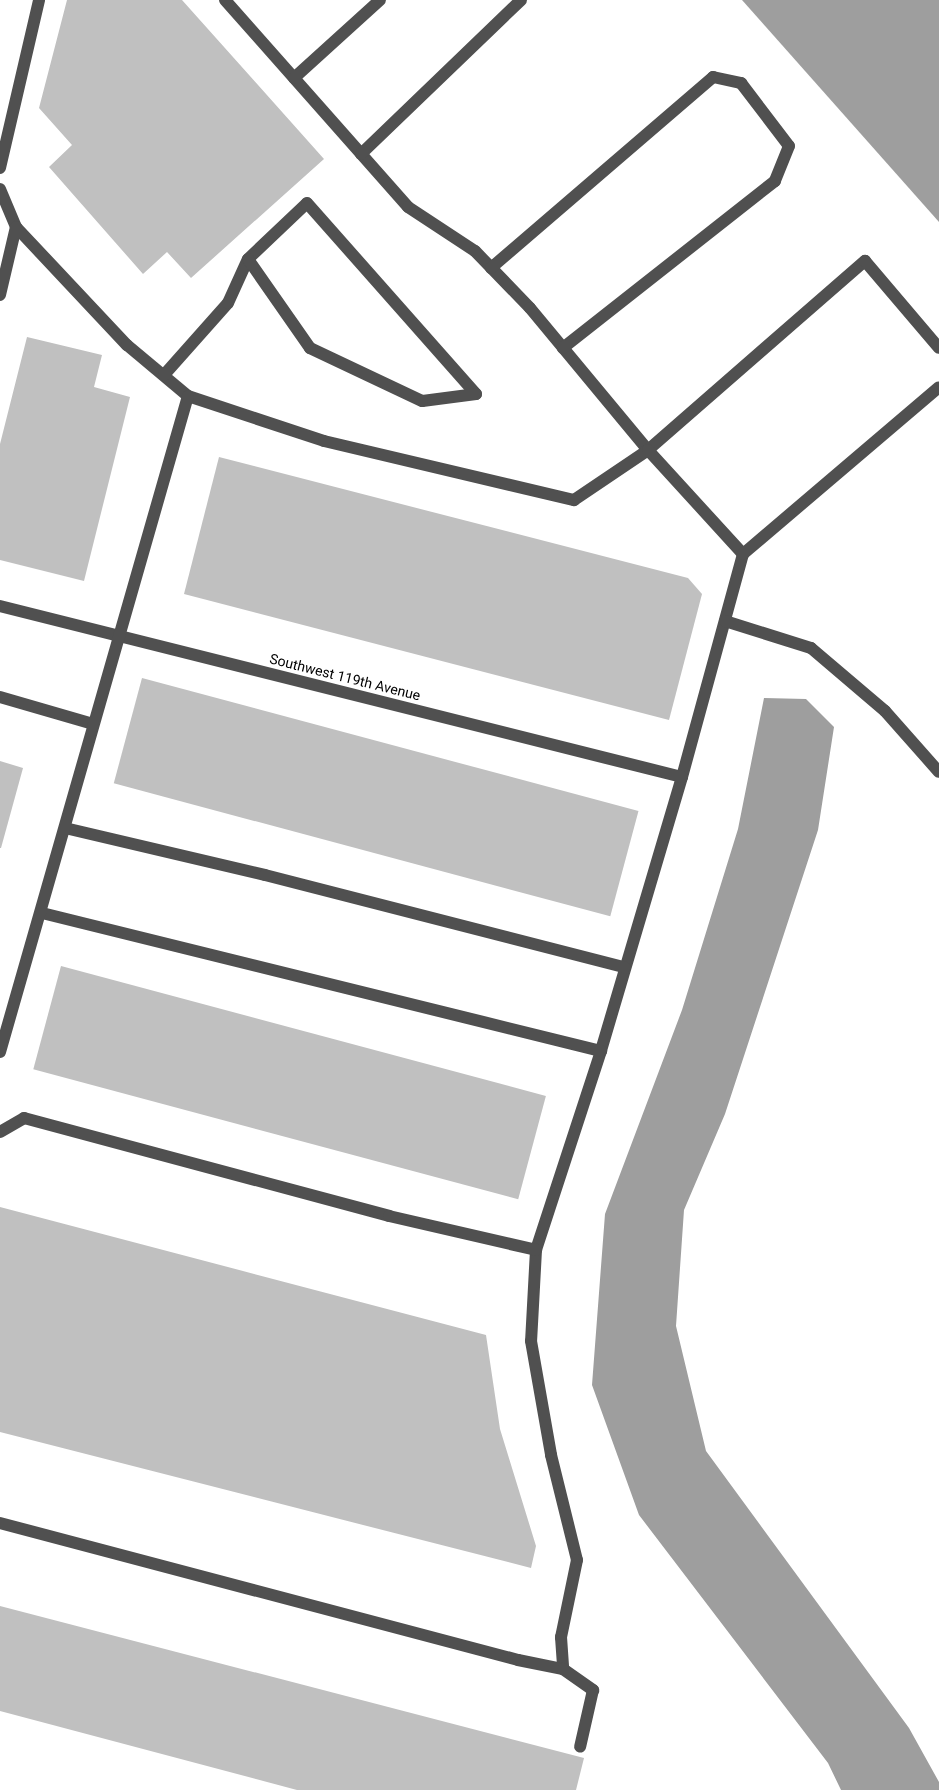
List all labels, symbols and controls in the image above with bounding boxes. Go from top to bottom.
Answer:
street label: Southwest 119th Avenue [268,650,422,704]

